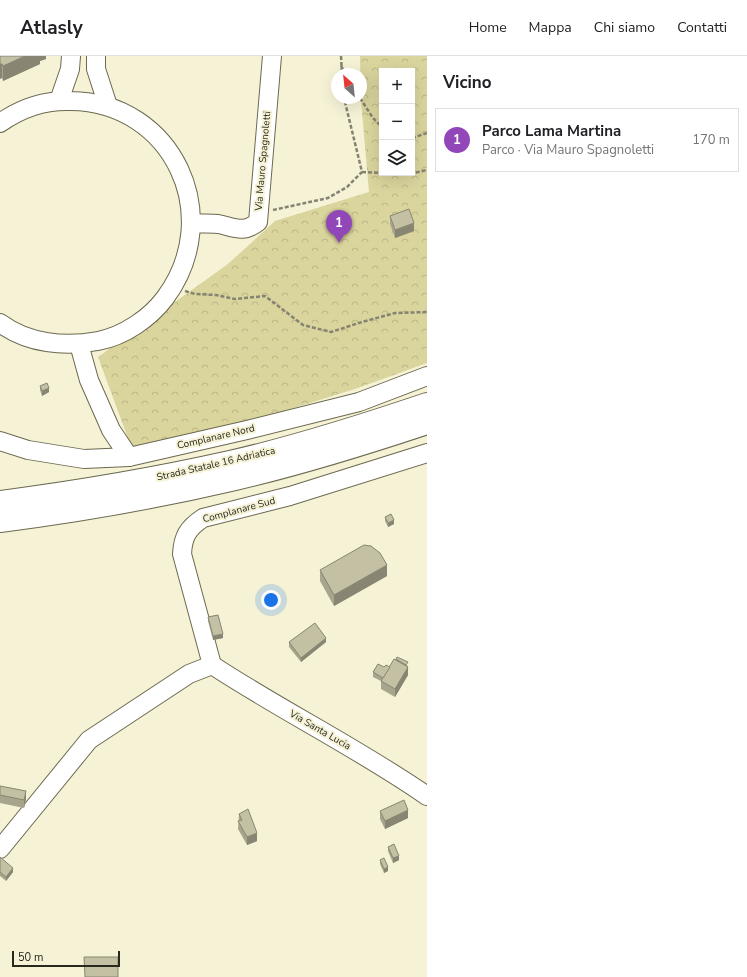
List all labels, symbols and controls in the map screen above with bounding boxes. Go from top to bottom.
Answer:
text: Atlasly [20,15,83,41]
text: Home [469,18,507,37]
text: Mappa [529,18,572,37]
text: Chi siamo [594,18,655,37]
text: Contatti [677,18,727,37]
north arrow [331,68,367,104]
map controls [379,68,415,176]
button: + [379,68,415,104]
text: Vicino [443,71,492,94]
button: − [379,104,415,140]
street label: Via Mauro Spagnoletti [252,111,274,212]
text: Parco Lama Martina [482,121,621,141]
text: 1 [453,131,461,149]
text: 170 m [692,131,730,149]
button: layers [379,140,415,176]
text: Parco · Via Mauro Spagnoletti [482,141,654,159]
pin: 1 [326,210,352,243]
street label: Complanare Nord [176,421,256,453]
street label: Strada Statale 16 Adriatica [155,444,277,484]
street label: Complanare Sud [201,494,277,526]
your location [261,590,281,610]
street label: Via Santa Lucia [286,706,353,753]
scale bar [12,949,120,968]
text: 50 m [18,950,43,965]

